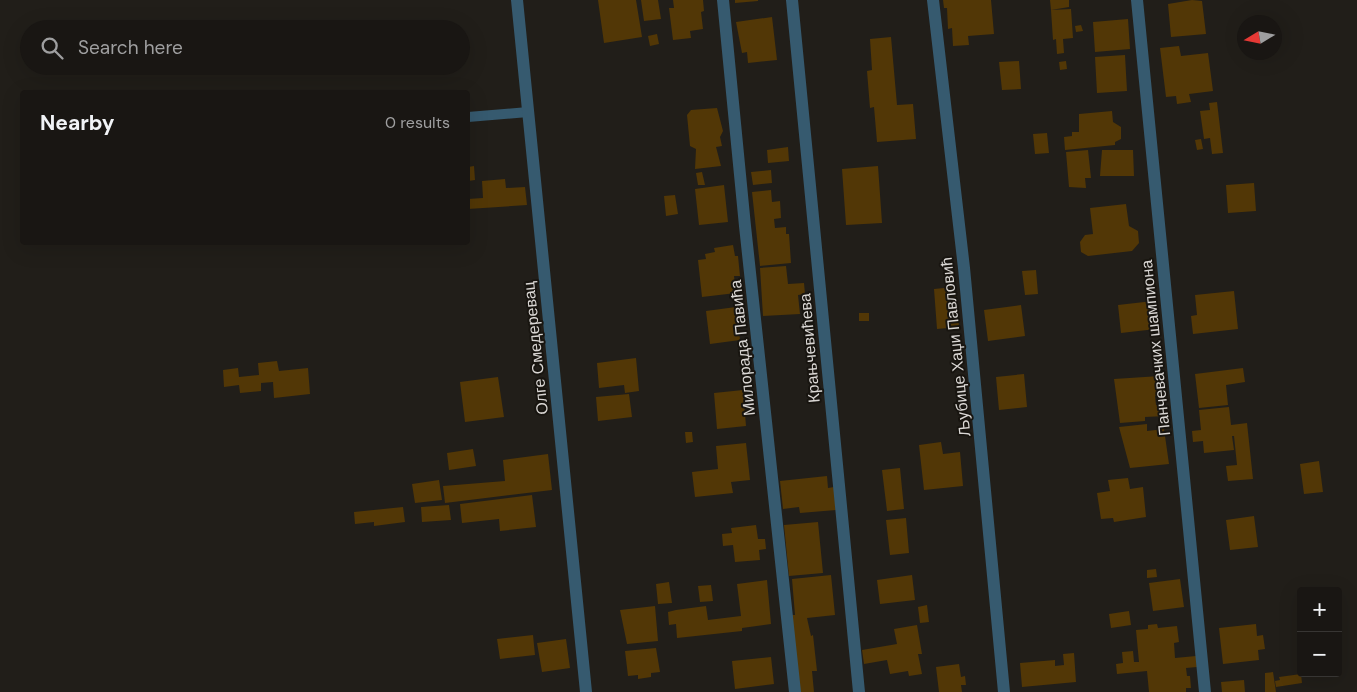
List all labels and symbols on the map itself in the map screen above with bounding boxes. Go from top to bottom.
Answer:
north arrow [1237,15,1282,60]
street label: Љубице Хаџи Павловић [936,256,975,438]
street label: Панчевачких шампиона [1136,259,1175,437]
street label: Милорада Павића [725,279,760,417]
street label: Олге Смедеревац [518,280,553,416]
street label: Крањчевићева [794,292,825,404]

